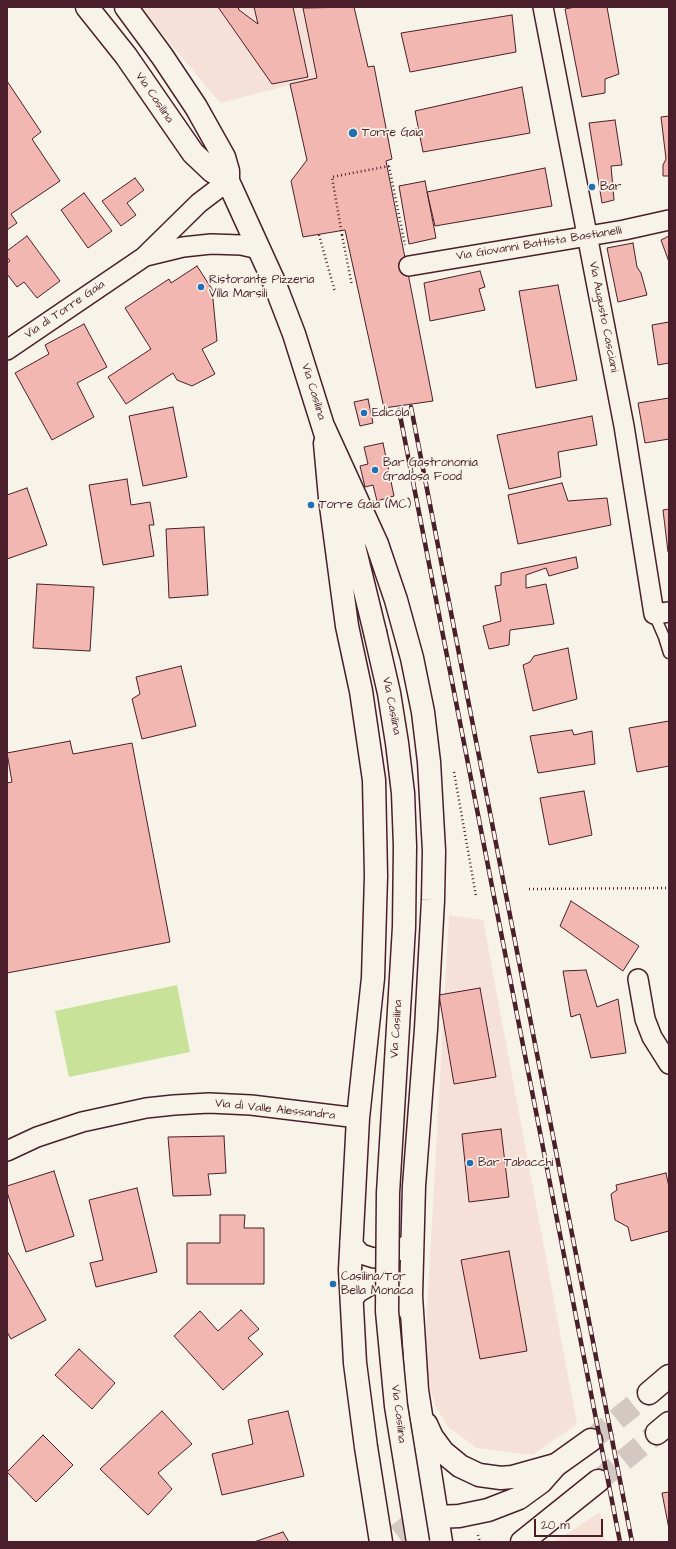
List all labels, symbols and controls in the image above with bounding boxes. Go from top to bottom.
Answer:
street label: Via Casilina [132,70,176,126]
place label: Torre Gaia [362,126,423,140]
marker: Torre Gaia [347,127,359,139]
place label: Bar [600,180,621,194]
marker: Bar [587,182,597,192]
street label: Via Giovanni Battista Bastianelli [455,224,623,264]
street label: Via Augusto Casciani [585,260,621,374]
place label: Ristorante Pizzeria Villa Marsili [209,273,314,301]
street label: Via di Torre Gaia [22,278,108,342]
marker: Ristorante Pizzeria Villa Marsili [196,282,206,292]
street label: Via Casilina [298,362,328,422]
place label: Edicola [372,406,409,420]
marker: Edicola [359,408,369,418]
place label: Bar Gastronomia Gradosa Food [383,456,478,484]
marker: Bar Gastronomia Gradosa Food [370,465,380,475]
place label: Torre Gaia (MC) [319,498,411,512]
marker: Torre Gaia (MC) [306,500,316,510]
street label: Via Casilina [378,676,404,736]
street label: Via Casilina [388,999,406,1059]
street label: Via di Valle Alessandra [214,1097,336,1123]
place label: Bar Tabacchi [478,1156,553,1170]
marker: Bar Tabacchi [465,1158,475,1168]
place label: Casilina/Tor Bella Monaca [341,1270,413,1298]
marker: Casilina/Tor Bella Monaca [328,1279,338,1289]
street label: Via Casilina [387,1384,409,1444]
scale bar [536,1511,605,1537]
text: 20 m [541,1517,570,1534]

